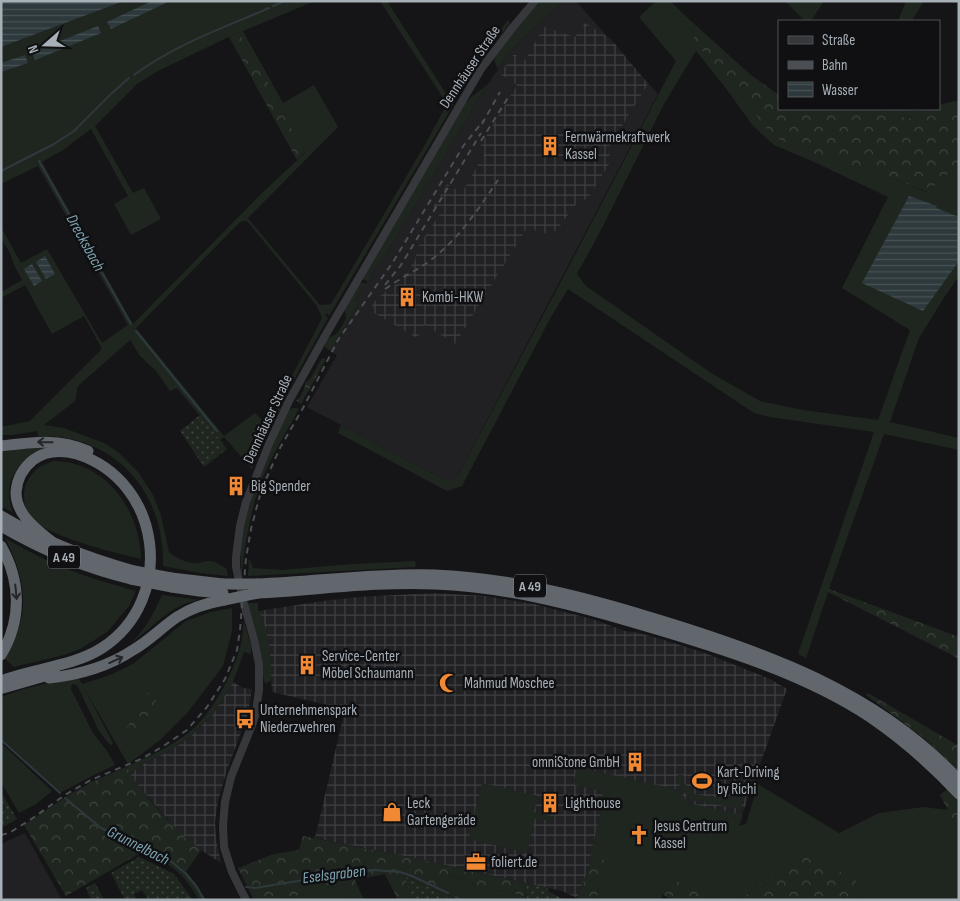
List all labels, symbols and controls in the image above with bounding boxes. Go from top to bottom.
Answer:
north arrow [20,20,70,70]
legend [778,20,940,110]
street label: Dennhäuser Straße [435,22,505,112]
text: Straße [822,31,855,50]
text: N [24,43,43,56]
text: Bahn [822,56,847,75]
text: Wasser [822,81,859,100]
place label: Fernwärmekraftwerk Kassel [565,128,670,164]
building icon: Fernwärmekraftwerk Kassel [539,135,561,157]
water label: Drecksbach [62,211,108,275]
building icon: Kombi-HKW [396,286,418,308]
place label: Kombi-HKW [422,288,484,307]
street label: Dennhäuser Straße [239,371,297,467]
one-way arrow [37,437,54,447]
building icon: Big Spender [225,475,247,497]
place label: Big Spender [251,477,311,496]
road number: A 49 [48,546,80,568]
road number: A 49 [514,574,546,598]
one-way arrow [11,584,21,600]
place label: Service-Center Möbel Schaumann [322,647,414,683]
one-way arrow [108,654,123,664]
building icon: Service-Center Möbel Schaumann [296,654,318,676]
mosque icon: Mahmud Moschee [438,672,460,694]
place label: Mahmud Moschee [464,674,555,693]
place label: Unternehmenspark Niederzwehren [260,701,357,737]
bus stop icon: Unternehmenspark Niederzwehren [234,708,256,730]
building icon: omniStone GmbH [624,751,646,773]
place label: omniStone GmbH [532,753,620,772]
place label: Kart-Driving by Richi [717,763,780,799]
sports icon: Kart-Driving by Richi [691,770,713,792]
building icon: Lighthouse [539,792,561,814]
place label: Leck Gartengeräde [407,794,476,830]
place label: Lighthouse [565,794,621,813]
shop icon: Leck Gartengeräde [381,801,403,823]
place label: Jesus Centrum Kassel [653,817,727,853]
water label: Grunnelbach [104,822,173,870]
church icon: Jesus Centrum Kassel [628,824,650,846]
office icon: foliert.de [465,851,487,873]
place label: foliert.de [491,853,537,872]
water label: Eselsgraben [301,862,367,888]

